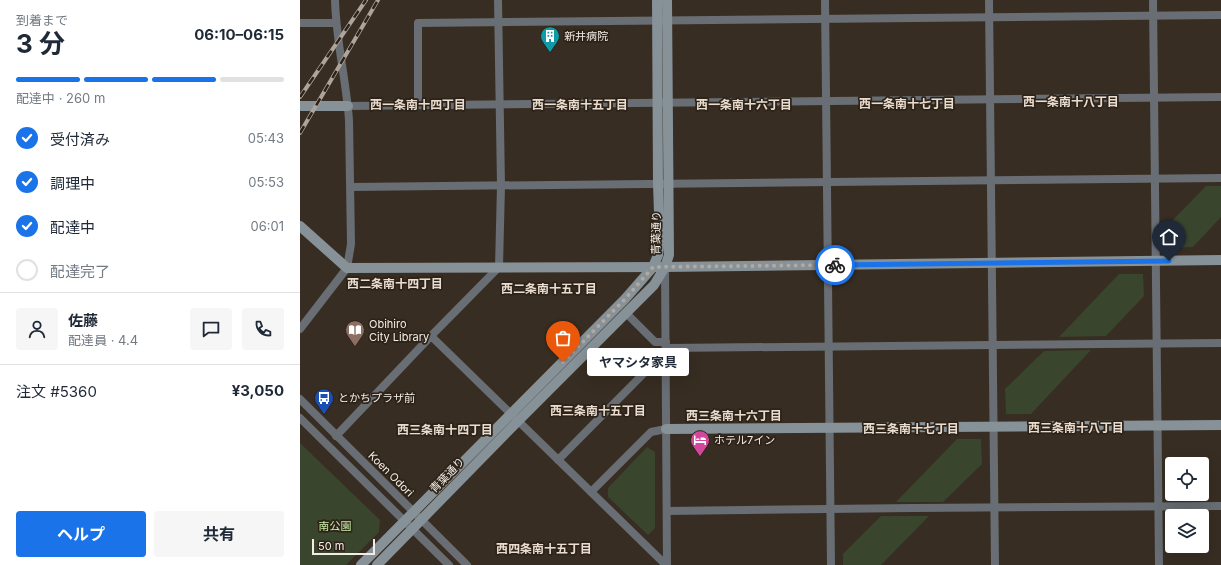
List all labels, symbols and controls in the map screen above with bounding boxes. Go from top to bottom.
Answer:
text: 到着まで [16,12,68,28]
text: 06:10–06:15 [194,25,284,44]
building icon: 新井病院 [539,25,561,53]
text: 3 分 [16,28,65,59]
place label: 新井病院 [564,29,608,43]
text: 配達中 · 260 m [16,90,105,106]
district label: 西一条南十八丁目 [1023,94,1119,109]
district label: 西一条南十七丁目 [859,96,955,111]
district label: 西一条南十四丁目 [370,97,466,112]
district label: 西一条南十五丁目 [532,97,628,112]
district label: 西一条南十六丁目 [696,97,792,112]
icon: check [16,127,38,149]
text: 受付済み [50,130,110,149]
text: 05:43 [248,130,284,146]
icon: check [16,171,38,193]
text: 調理中 [50,174,95,193]
text: 05:53 [248,174,284,190]
street label: 青葉通り [649,211,663,255]
icon: check [16,215,38,237]
text: 配達中 [50,218,95,237]
text: 06:01 [251,218,284,234]
pin [1152,220,1186,261]
icon: home [1158,226,1180,248]
courier [815,245,855,285]
icon: bike [824,254,846,276]
text: 配達完了 [50,262,110,281]
district label: 西二条南十四丁目 [347,276,443,291]
district label: 西二条南十五丁目 [501,281,597,296]
button: person [16,308,58,350]
button: chat [190,308,232,350]
button: phone [242,308,284,350]
text: 佐藤 [68,311,98,330]
place label: Obihiro City Library [369,317,429,344]
library icon: Obihiro City Library [344,319,366,347]
pin [546,321,580,362]
icon: bag [552,327,574,349]
text: 配達員 · 4.4 [68,332,138,348]
callout: ヤマシタ家具 [587,348,689,376]
text: ヤマシタ家具 [599,354,677,370]
text: ¥3,050 [232,381,284,400]
text: 注文 #5360 [16,382,97,401]
bus stop icon: とかちプラザ前 [313,387,335,415]
place label: とかちプラザ前 [338,391,415,405]
district label: 西三条南十五丁目 [550,403,646,418]
district label: 西三条南十六丁目 [686,408,782,423]
district label: 西三条南十八丁目 [1028,420,1124,435]
district label: 西三条南十七丁目 [863,421,959,436]
district label: 西三条南十四丁目 [397,422,493,437]
hotel icon: ホテル7イン [689,429,711,457]
place label: ホテル7イン [714,433,775,447]
street label: Koen Odori [365,448,417,500]
street label: 青葉通り [427,454,467,496]
map controls [1165,457,1209,553]
button: locate [1165,457,1209,501]
button: layers [1165,509,1209,553]
button: ヘルプ [16,511,146,557]
button: 共有 [154,511,284,557]
park label: 南公園 [319,519,352,533]
scale bar [312,537,375,556]
text: 50 m [318,539,344,553]
district label: 西四条南十五丁目 [496,541,592,556]

